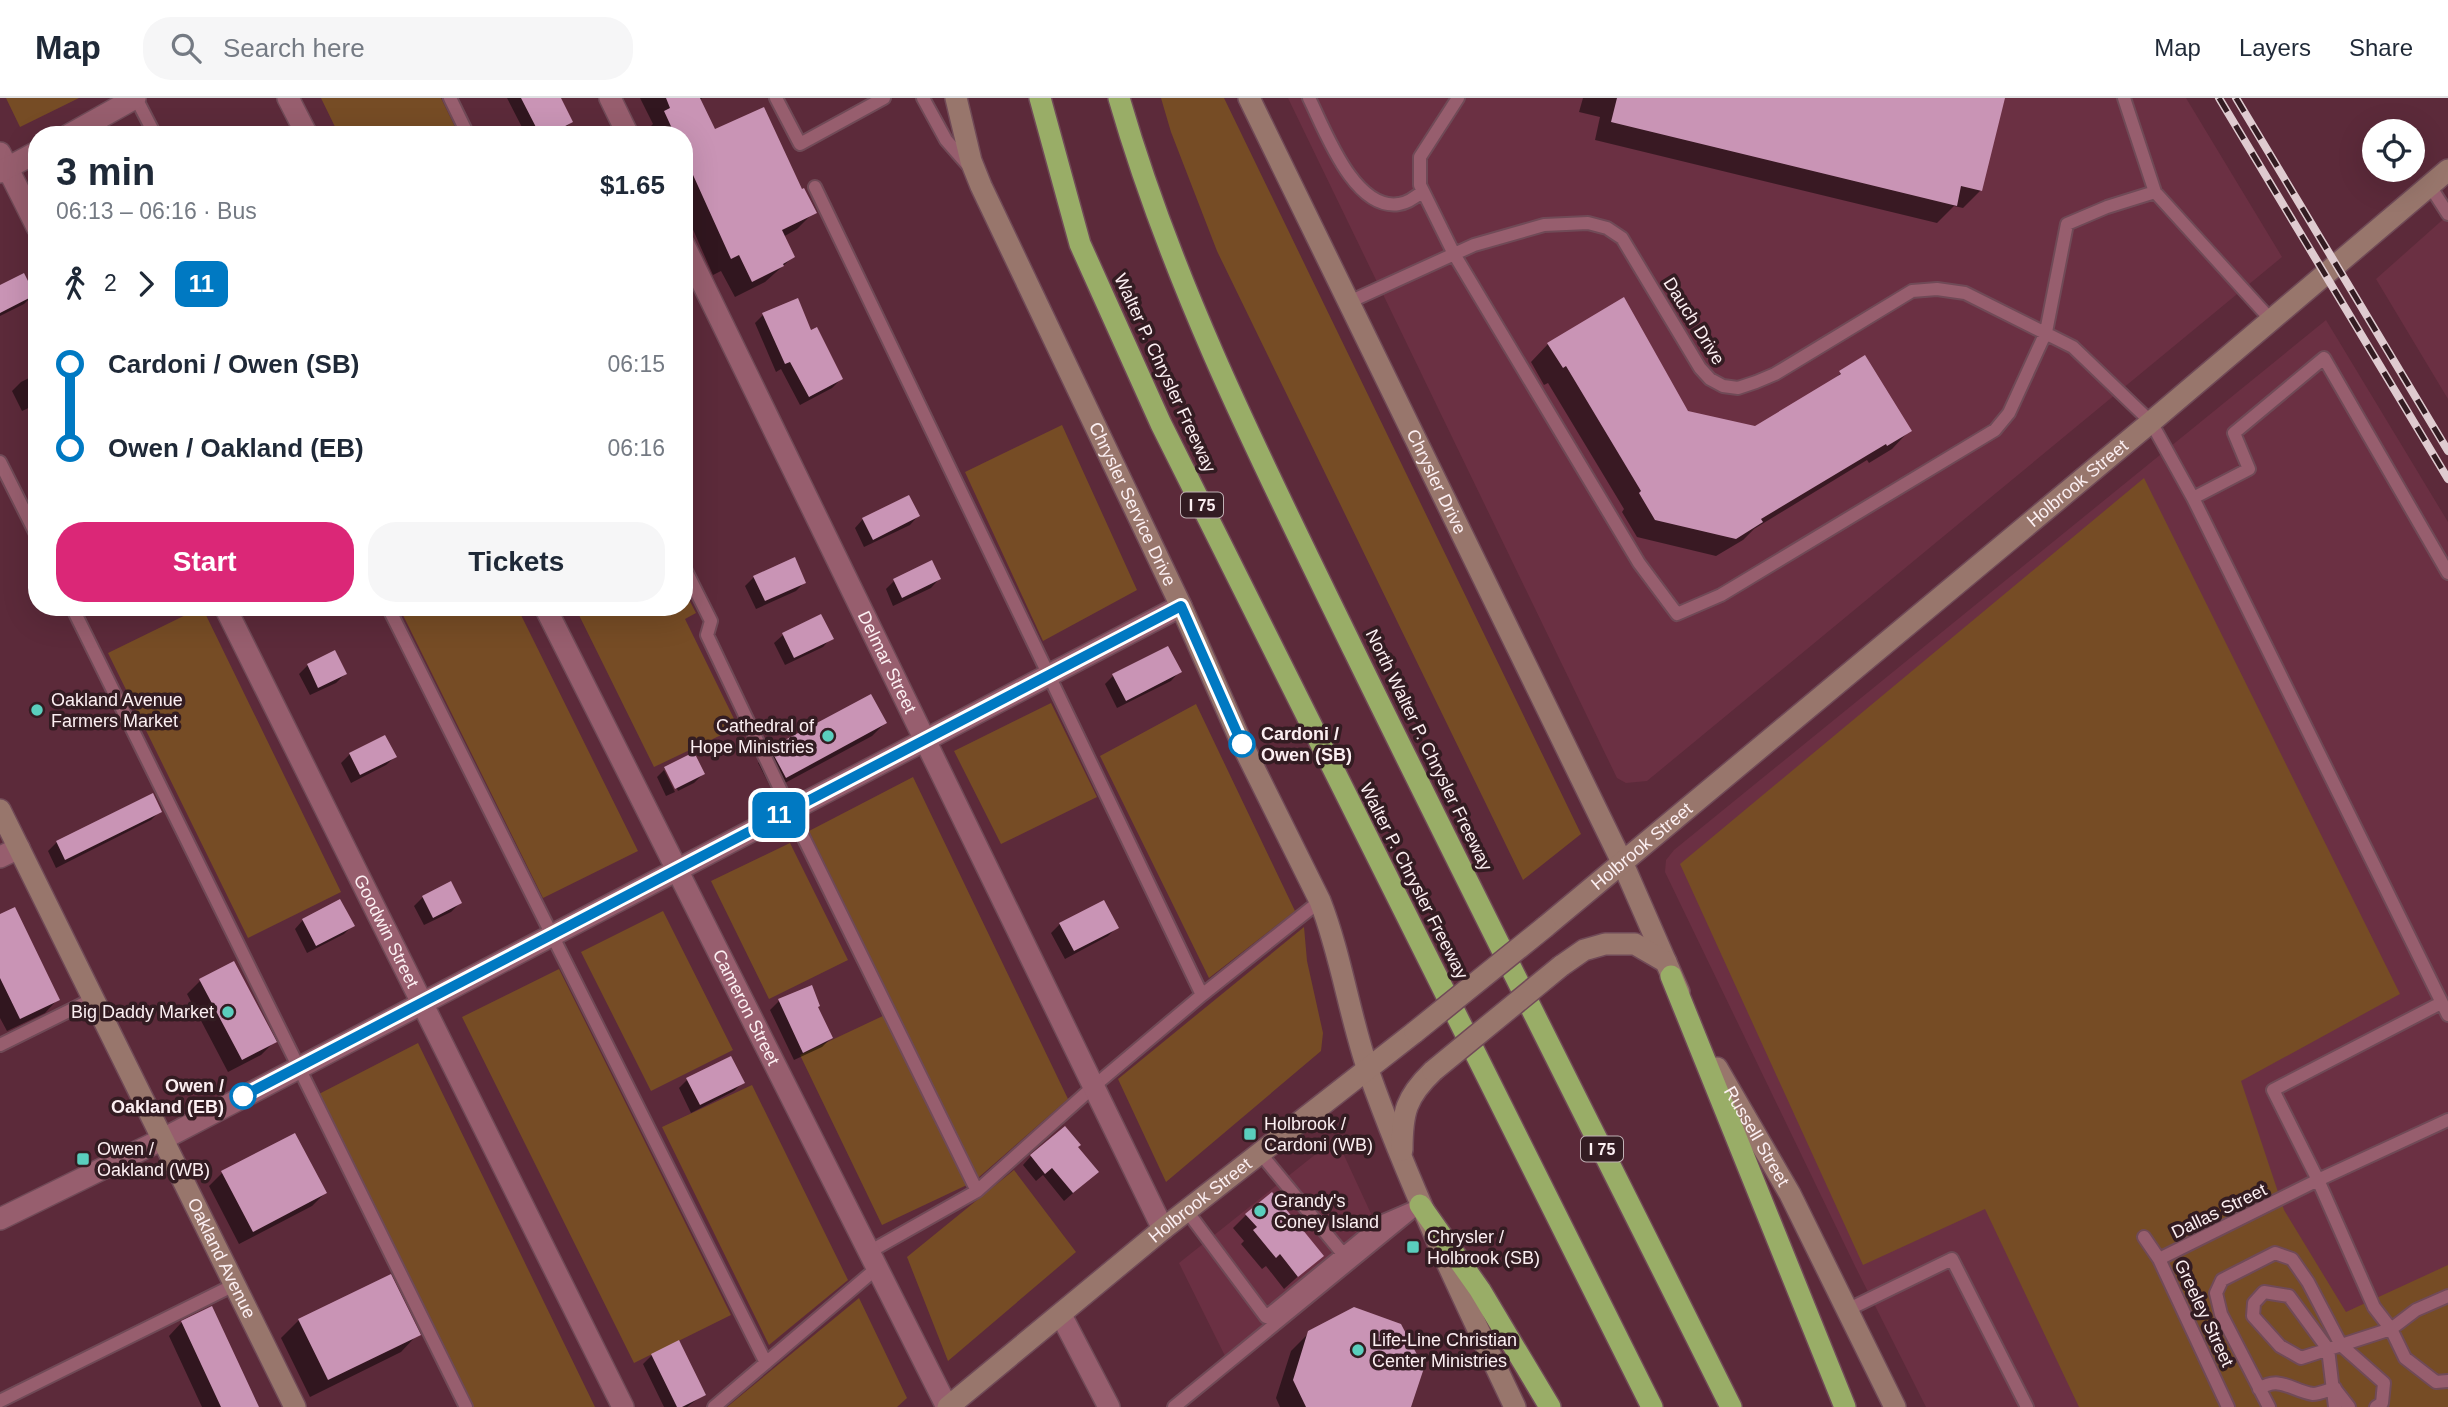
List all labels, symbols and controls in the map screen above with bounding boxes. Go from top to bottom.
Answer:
search box [143,17,633,80]
text: Map [35,29,101,66]
icon: search [167,29,205,67]
text: Search here [223,33,365,63]
text: Map [2154,34,2201,61]
text: Layers [2239,34,2311,61]
text: Share [2349,34,2413,61]
map controls [2362,119,2425,182]
button: locate [2362,119,2425,182]
text: 3 min [56,151,155,193]
text: $1.65 [600,170,665,200]
text: 06:13 – 06:16 · Bus [56,198,257,224]
icon: walk [56,265,94,303]
icon: forward [127,265,165,303]
text: 2 [104,270,117,296]
text: 11 [189,270,214,297]
street label: Walter P. Chrysler Freeway [1110,270,1220,476]
street label: Dauch Drive [1659,274,1729,368]
text: Cardoni / Owen (SB) [108,349,359,379]
text: 06:15 [607,351,665,377]
street label: Chrysler Service Drive [1085,419,1180,589]
street label: Chrysler Drive [1402,426,1470,537]
text: Owen / Oakland (EB) [108,433,364,463]
text: 06:16 [607,435,665,461]
street label: Holbrook Street [2023,436,2132,531]
road number: I 75 [1181,492,1223,518]
button: Start [56,522,354,602]
button: Tickets [368,522,665,602]
street label: Delmar Street [854,608,920,717]
street label: North Walter P. Chrysler Freeway [1362,626,1496,874]
place label: Oakland Avenue Farmers Market [51,690,183,731]
marker: Oakland Avenue Farmers Market [29,702,45,718]
place label: Cathedral of Hope Ministries [690,716,815,757]
place label: Cardoni / Owen (SB) [1261,724,1352,765]
marker: Cathedral of Hope Ministries [820,728,836,744]
marker: Cardoni / Owen (SB) [1229,731,1255,757]
street label: Walter P. Chrysler Freeway [1356,780,1472,982]
line badge: 11 [748,792,810,838]
street label: Holbrook Street [1587,799,1696,894]
text: 11 [766,801,792,828]
street label: Goodwin Street [350,871,423,991]
street label: Cameron Street [709,946,784,1069]
place label: Big Daddy Market [71,1002,214,1022]
marker: Big Daddy Market [220,1004,236,1020]
place label: Owen / Oakland (EB) [111,1076,224,1117]
marker: Owen / Oakland (EB) [230,1083,256,1109]
street label: Russell Street [1720,1083,1793,1190]
place label: Holbrook / Cardoni (WB) [1264,1114,1373,1155]
marker: Holbrook / Cardoni (WB) [1242,1126,1258,1142]
road number: I 75 [1581,1136,1623,1162]
place label: Owen / Oakland (WB) [97,1139,210,1180]
marker: Owen / Oakland (WB) [75,1151,91,1167]
street label: Holbrook Street [1145,1154,1255,1247]
street label: Dallas Street [2168,1179,2270,1243]
place label: Grandy's Coney Island [1274,1191,1379,1232]
street label: Oakland Avenue [183,1195,260,1322]
marker: Grandy's Coney Island [1252,1203,1268,1219]
place label: Chrysler / Holbrook (SB) [1427,1227,1540,1268]
marker: Chrysler / Holbrook (SB) [1405,1239,1421,1255]
street label: Greeley Street [2170,1256,2238,1370]
place label: Life-Line Christian Center Ministries [1372,1330,1517,1371]
marker: Life-Line Christian Center Ministries [1350,1342,1366,1358]

